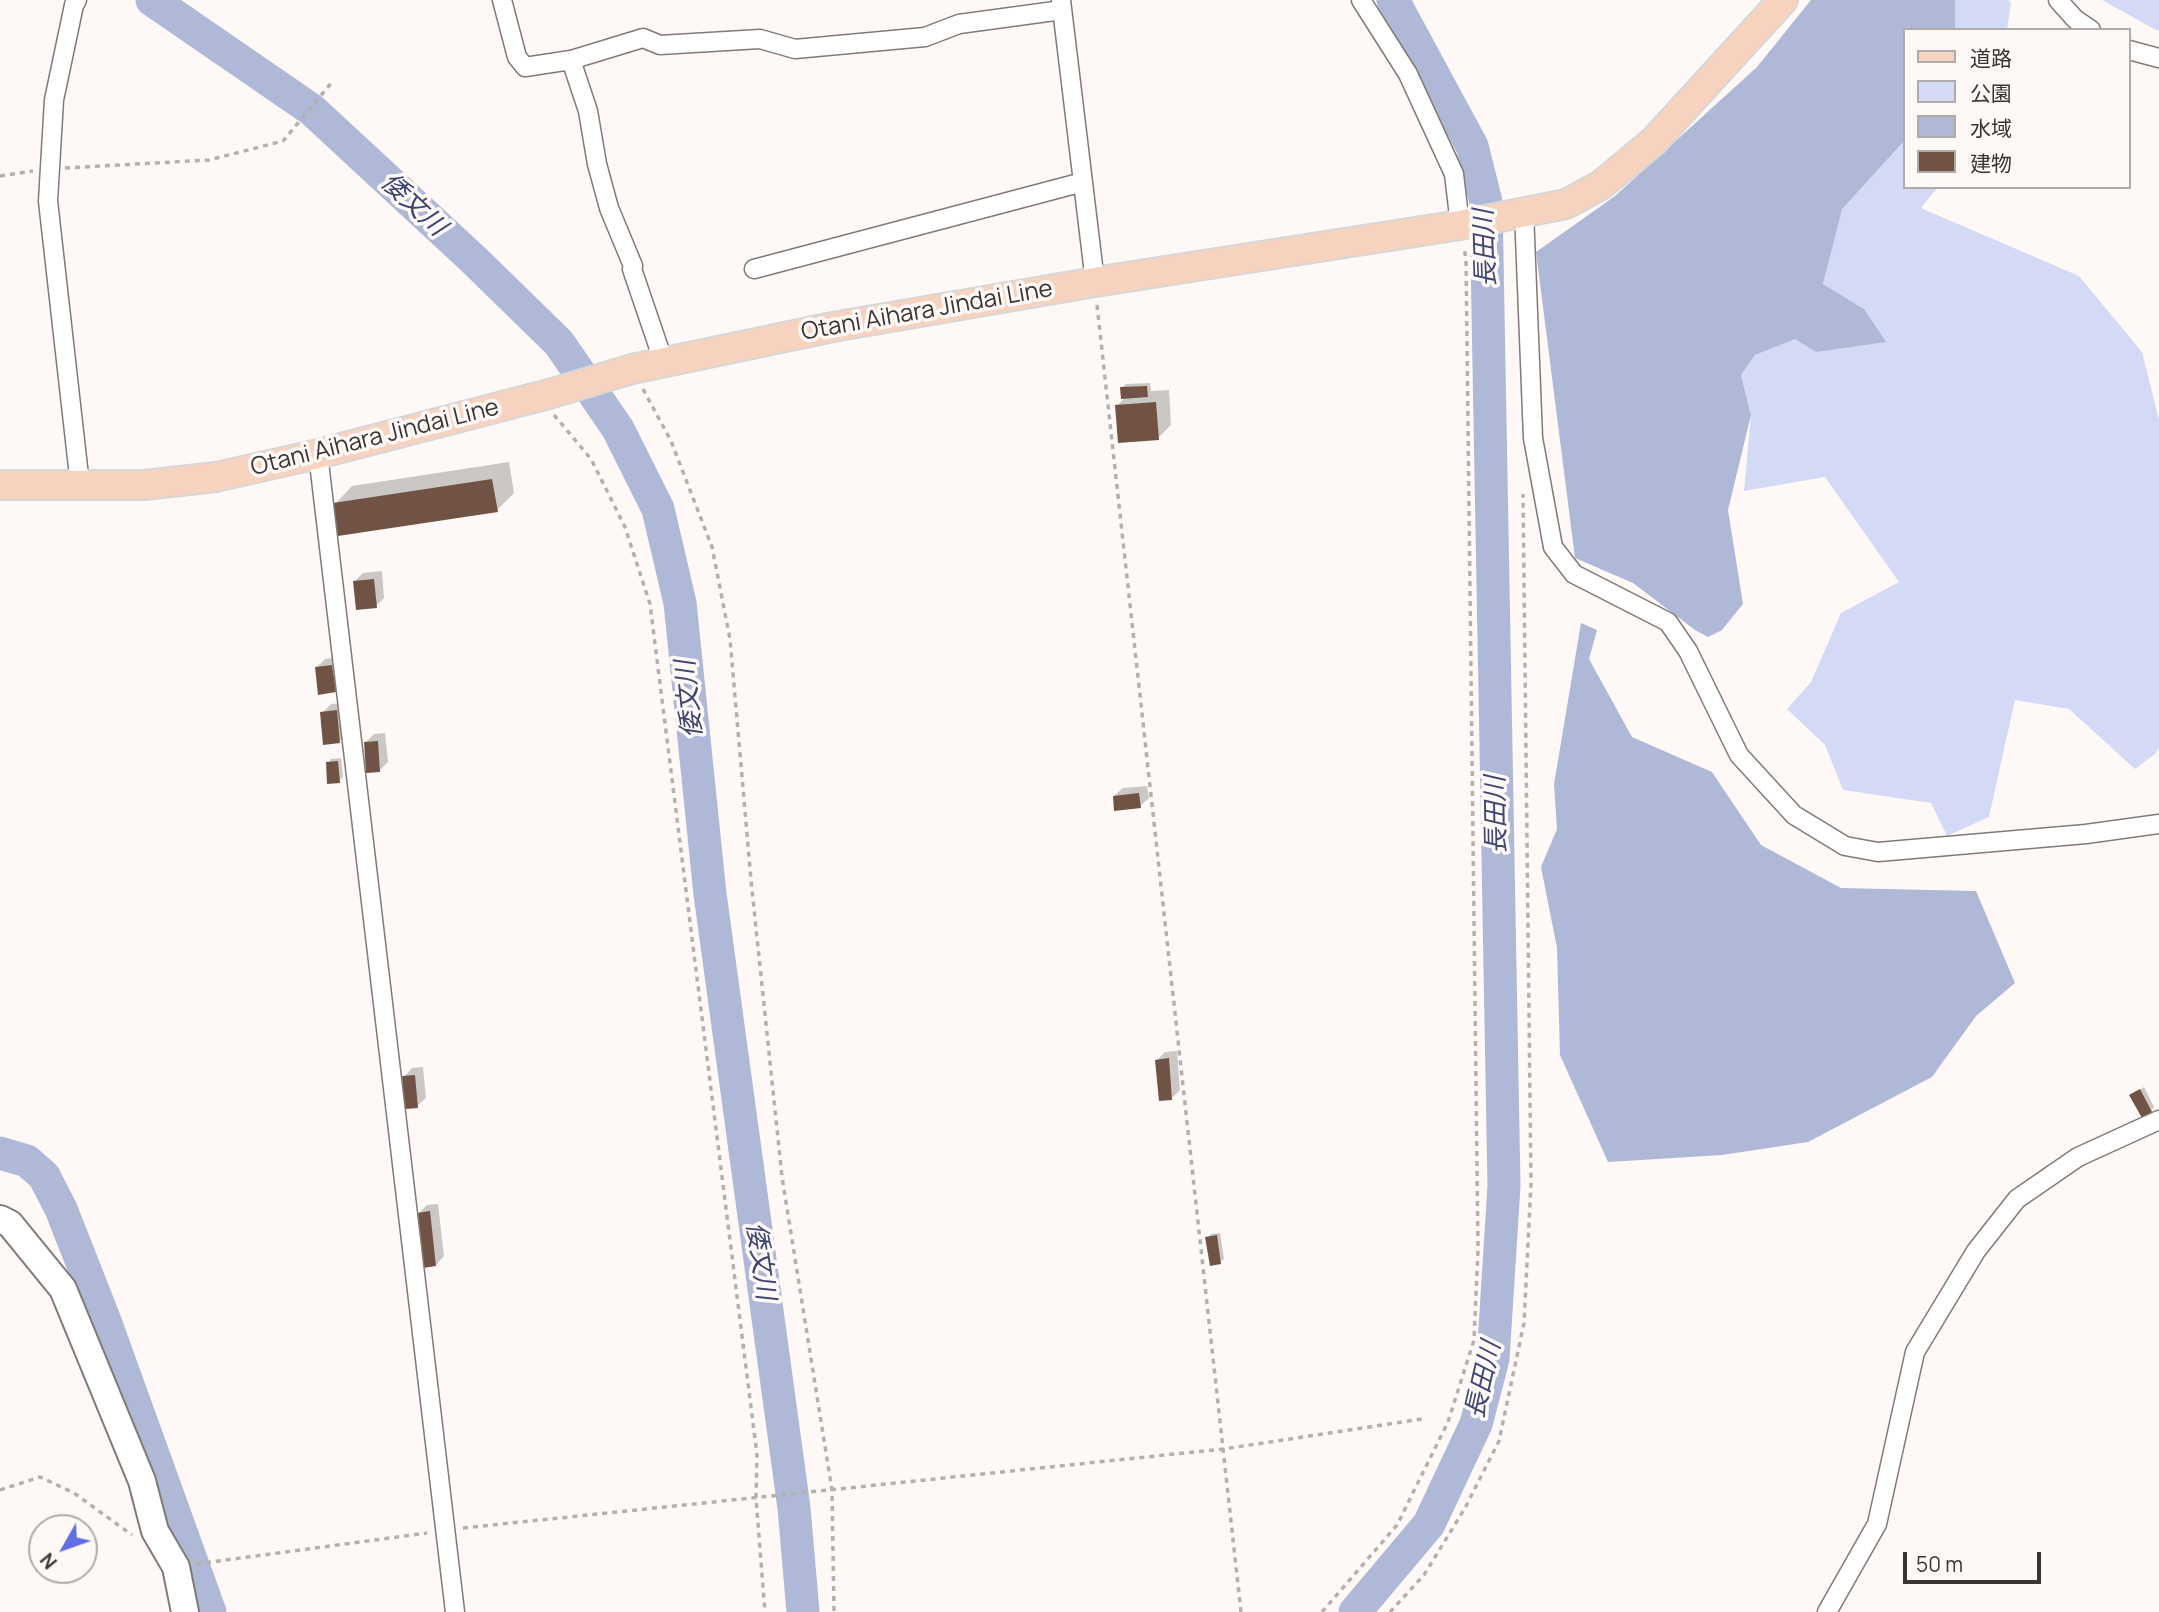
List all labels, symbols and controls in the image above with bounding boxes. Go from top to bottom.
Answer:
legend [1904,28,2131,189]
text: 道路 [1970,44,2012,72]
text: 公園 [1970,79,2012,107]
text: 水域 [1970,114,2012,142]
text: 建物 [1970,149,2012,177]
water label: 倭文川 [374,167,452,243]
water label: 長田川 [1469,208,1503,288]
street label: Otani Aihara Jindai Line [799,275,1055,347]
street label: Otani Aihara Jindai Line [248,393,502,483]
water label: 倭文川 [670,659,710,739]
water label: 長田川 [1481,776,1513,854]
water label: 倭文川 [739,1220,781,1302]
water label: 長田川 [1460,1338,1508,1422]
north arrow [28,1514,98,1584]
scale bar [1907,1538,2045,1582]
text: N [34,1548,63,1575]
text: 50 m [1916,1550,1963,1578]

